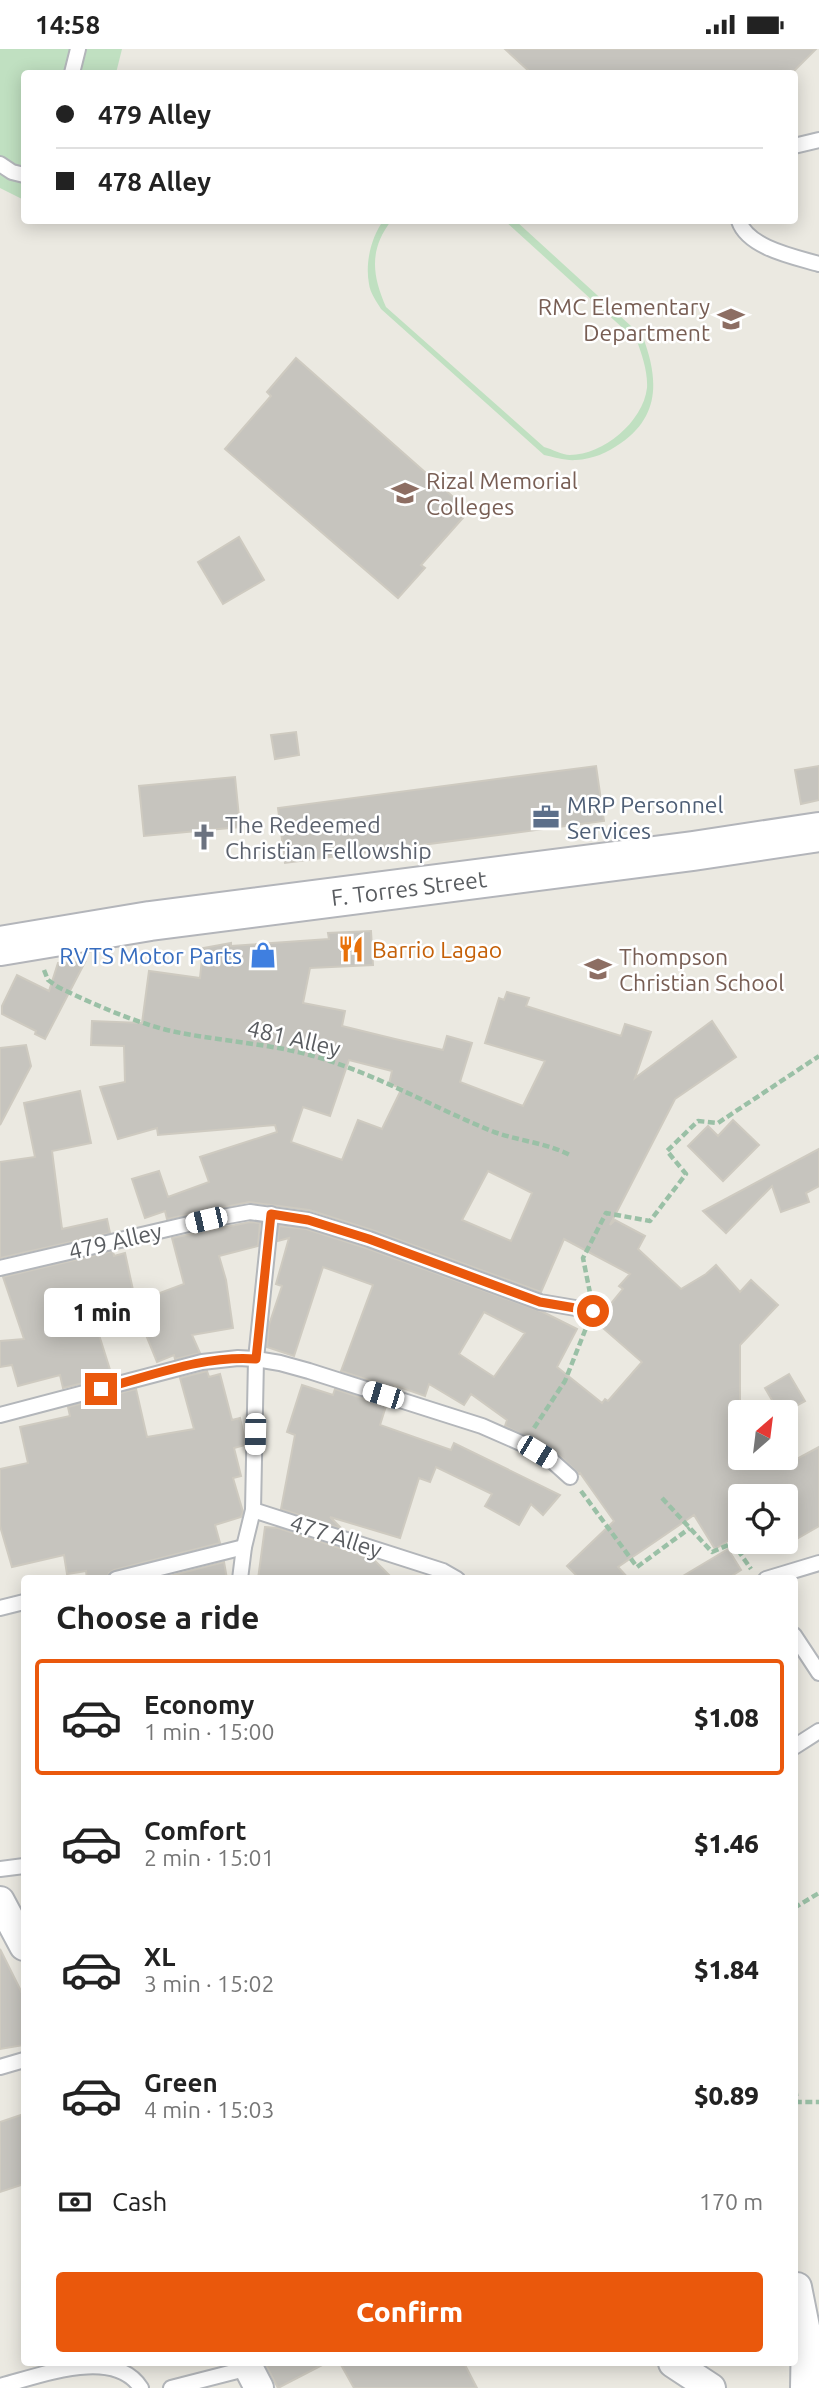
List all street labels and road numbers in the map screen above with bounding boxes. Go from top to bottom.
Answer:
street label: F. Torres Street [330,866,488,910]
street label: 481 Alley [245,1015,343,1061]
street label: 479 Alley [66,1218,164,1264]
street label: 477 Alley [287,1509,385,1563]

